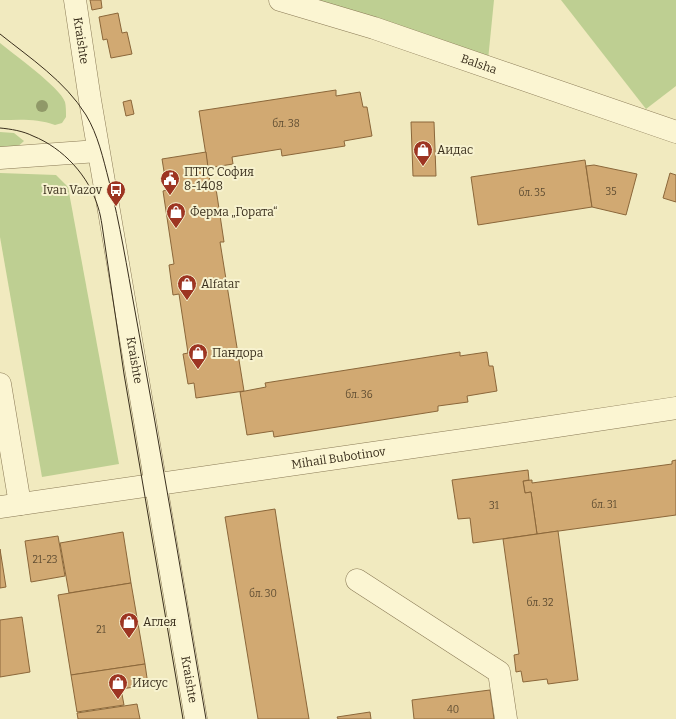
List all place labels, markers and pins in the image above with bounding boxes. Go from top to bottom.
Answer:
shop icon: Аидас [412,139,434,167]
place label: Аидас [437,143,473,157]
place label: ПТТС София 8-1408 [184,165,254,193]
public building icon: ПТТС София 8-1408 [159,168,181,196]
bus stop icon: Ivan Vazov [105,179,127,207]
place label: Ivan Vazov [43,183,103,197]
shop icon: Ферма „Гората“ [165,201,187,229]
place label: Ферма „Гората“ [190,205,277,219]
shop icon: Alfatar [176,273,198,301]
place label: Alfatar [201,277,240,291]
shop icon: Пандора [187,342,209,370]
place label: Пандора [212,346,264,360]
shop icon: Аглея [118,611,140,639]
place label: Аглея [143,615,177,629]
shop icon: Иисус [107,672,129,700]
place label: Иисус [132,676,168,690]

